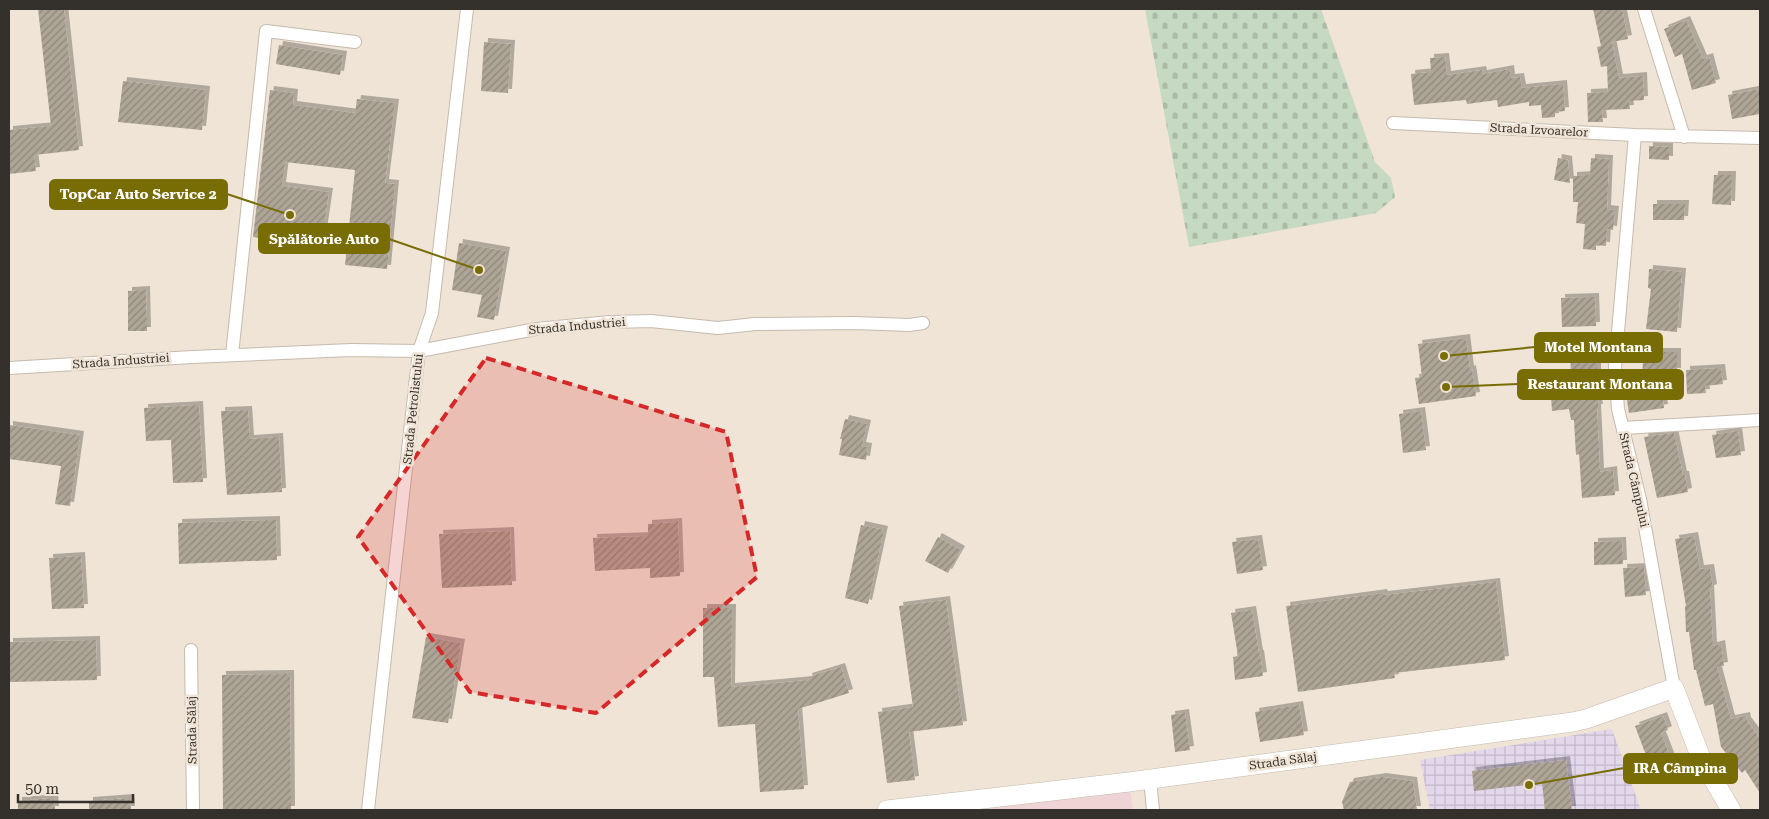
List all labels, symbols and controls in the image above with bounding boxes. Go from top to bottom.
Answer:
street label: Strada Izvoarelor [1490,120,1589,140]
callout: TopCar Auto Service 2 [50,180,227,209]
text: TopCar Auto Service 2 [59,186,217,202]
callout: Spălătorie Auto [259,224,389,253]
text: Spălătorie Auto [269,231,379,247]
street label: Strada Industriei [528,315,626,337]
callout: Motel Montana [1535,333,1662,362]
text: Motel Montana [1544,339,1653,355]
street label: Strada Industriei [72,351,170,371]
street label: Strada Petrolistului [400,353,426,465]
callout: Restaurant Montana [1518,370,1683,399]
text: Restaurant Montana [1528,376,1673,392]
street label: Strada Câmpului [1616,431,1652,529]
street label: Strada Sălaj [184,696,200,764]
street label: Strada Sălaj [1248,749,1318,773]
callout: IRA Câmpina [1624,754,1737,783]
text: IRA Câmpina [1634,760,1727,776]
scale bar [18,772,132,804]
text: 50 m [25,780,60,798]

